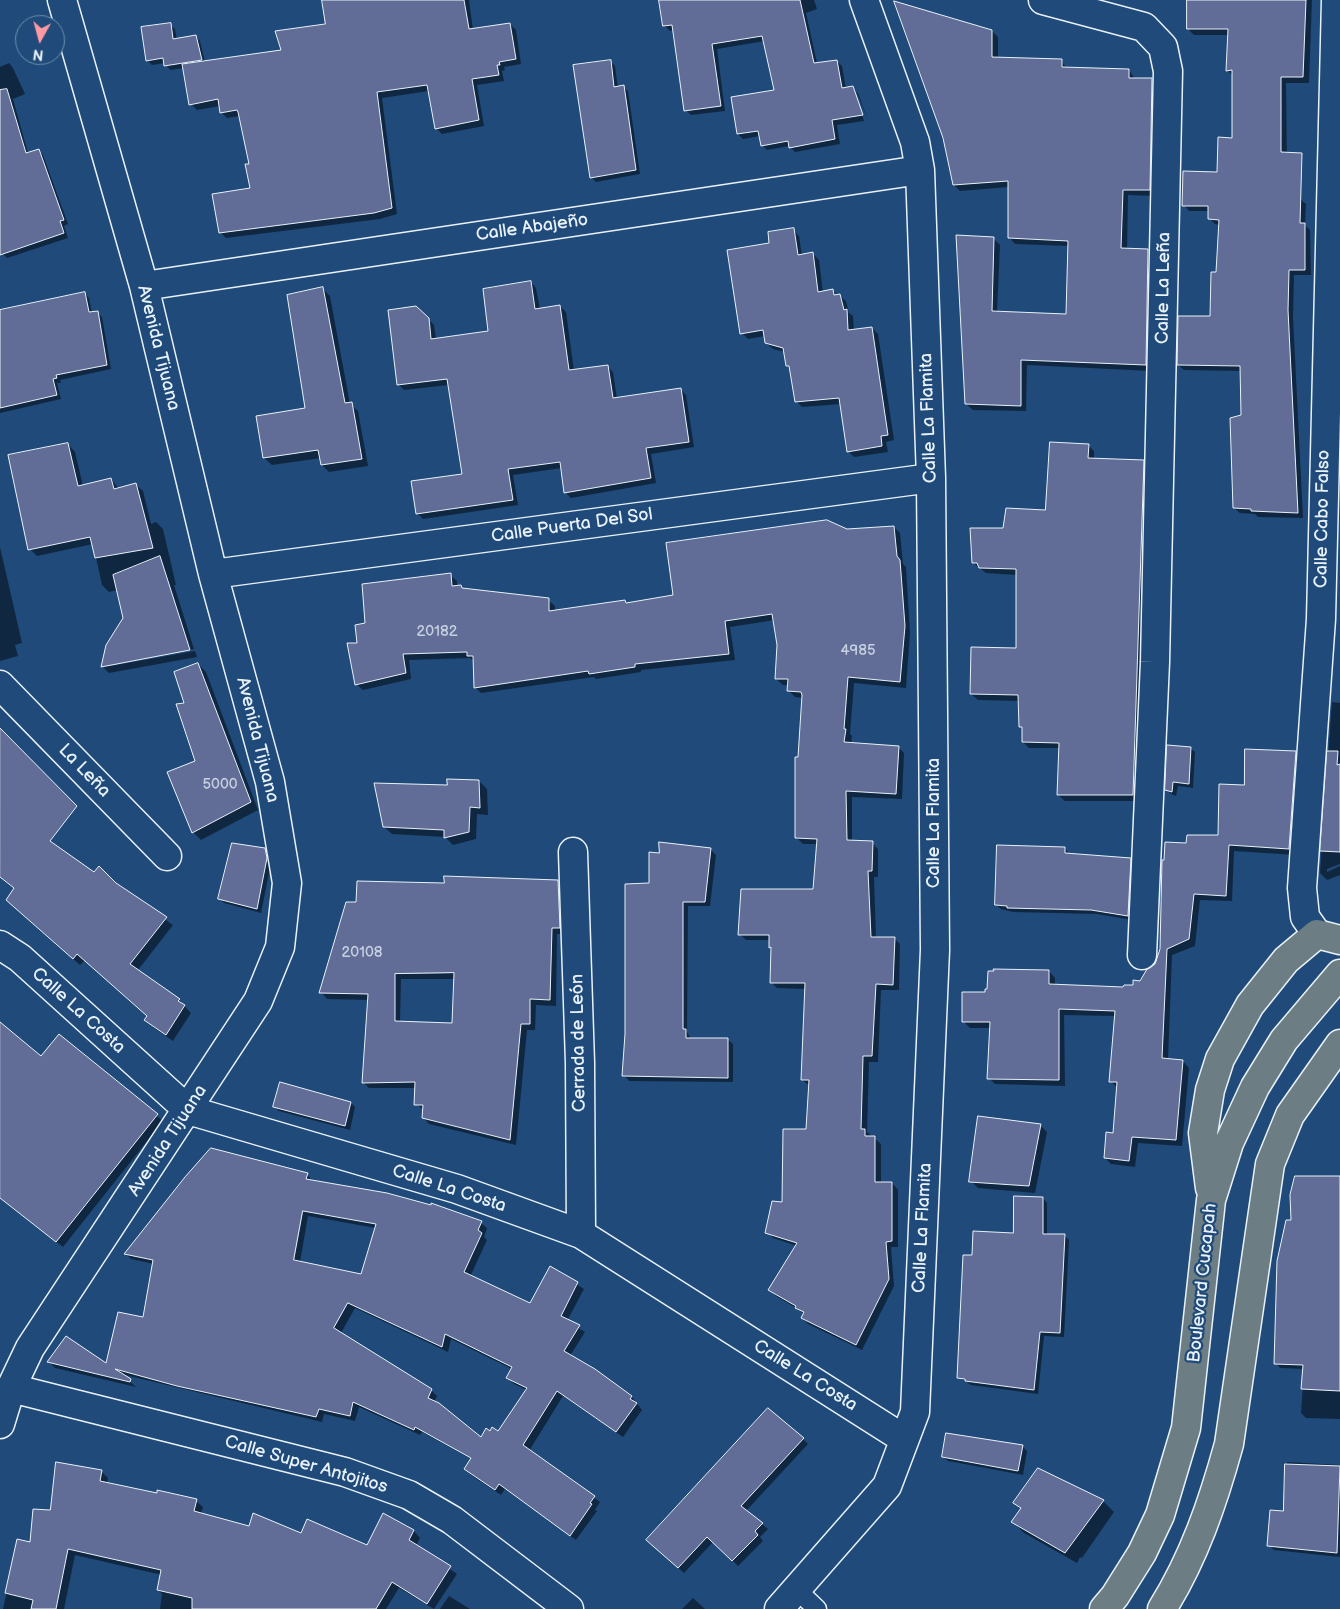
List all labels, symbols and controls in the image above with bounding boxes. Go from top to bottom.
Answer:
north arrow [15,15,65,65]
text: N [32,45,44,63]
street label: Calle Abajeño [475,209,589,247]
street label: Calle La Leña [1152,232,1176,344]
street label: Avenida Tijuana [132,283,184,413]
street label: Calle La Flamita [916,352,942,484]
street label: Calle Cabo Falso [1311,450,1335,588]
street label: Calle Puerta Del Sol [490,504,654,548]
house number: 20182 [416,623,458,641]
house number: 4985 [840,642,876,660]
street label: Avenida Tijuana [231,675,283,805]
street label: La Leña [53,740,115,802]
street label: Calle La Flamita [923,758,945,888]
house number: 5000 [202,776,238,794]
house number: 20108 [341,944,383,962]
street label: Calle La Costa [27,963,129,1059]
street label: Cerrada de León [567,974,591,1112]
street label: Avenida Tijuana [124,1081,212,1201]
street label: Calle La Costa [389,1160,509,1218]
street label: Calle La Flamita [909,1162,937,1294]
street label: Boulevard Cucapah [1184,1202,1222,1364]
street label: Calle La Costa [749,1335,861,1417]
street label: Calle Super Antojitos [222,1431,390,1499]

